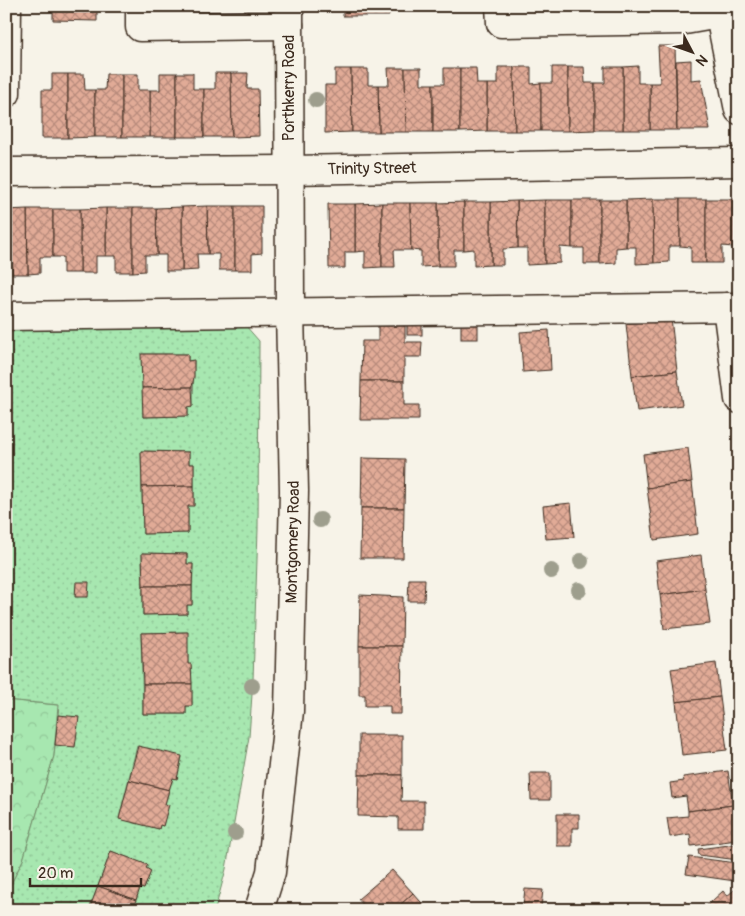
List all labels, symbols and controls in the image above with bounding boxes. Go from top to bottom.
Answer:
north arrow [668,28,718,78]
street label: Porthkerry Road [279,35,299,141]
text: N [692,51,711,69]
street label: Trinity Street [327,158,417,179]
street label: Montgomery Road [281,480,304,604]
scale bar [30,856,141,888]
text: 20 m [38,864,73,883]

